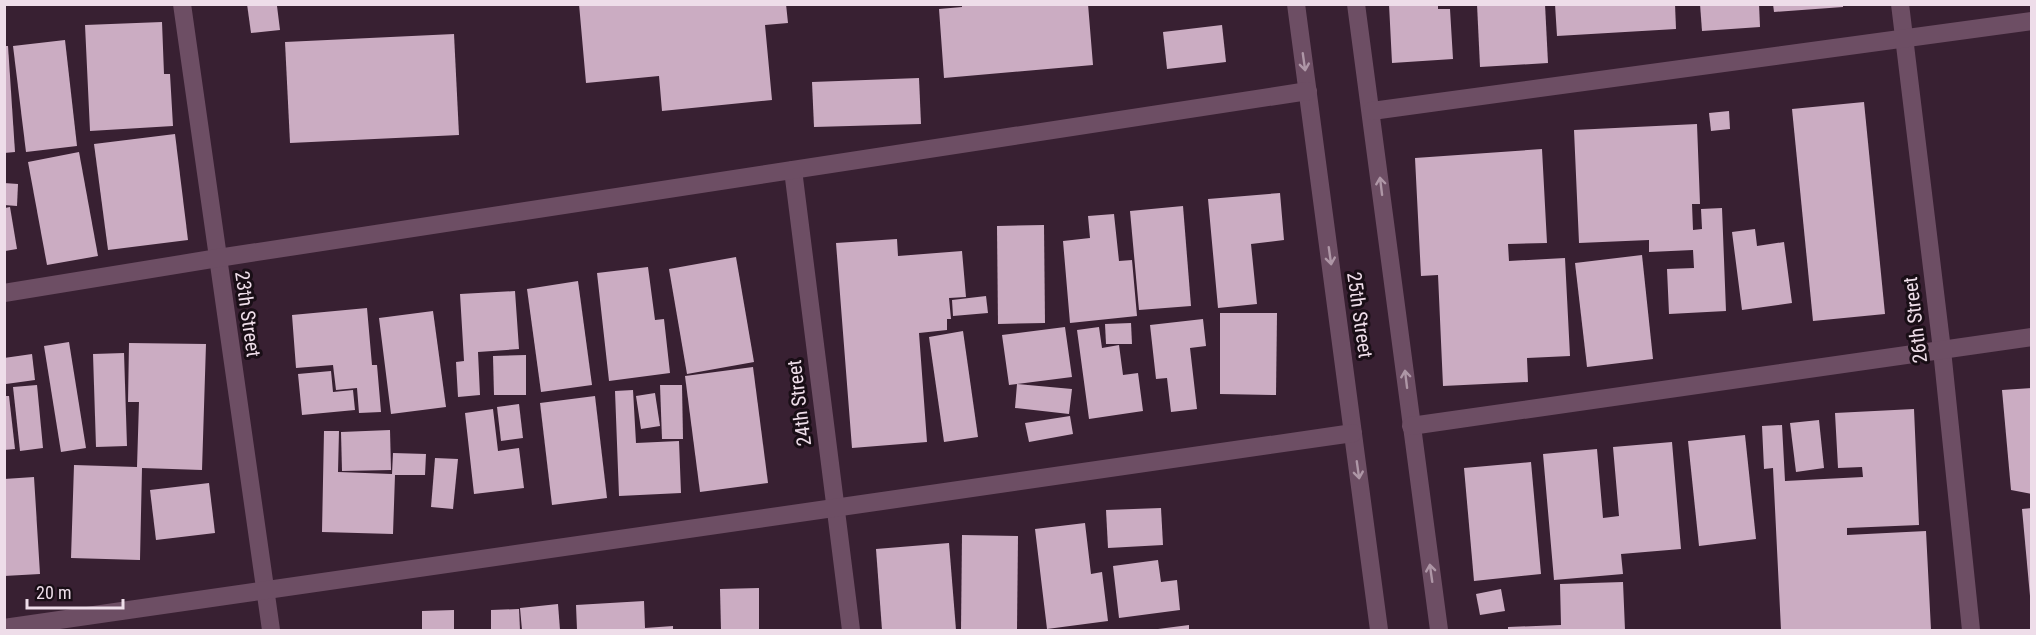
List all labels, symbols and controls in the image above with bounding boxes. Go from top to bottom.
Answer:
one-way arrow [1299,52,1310,72]
one-way arrow [1376,176,1387,196]
one-way arrow [1324,245,1335,265]
street label: 23th Street [230,269,266,359]
street label: 25th Street [1342,270,1378,360]
street label: 26th Street [1898,275,1932,365]
street label: 24th Street [782,358,816,448]
one-way arrow [1400,370,1411,390]
one-way arrow [1353,460,1364,479]
one-way arrow [1425,563,1436,583]
scale bar [27,572,123,610]
text: 20 m [36,582,71,603]

